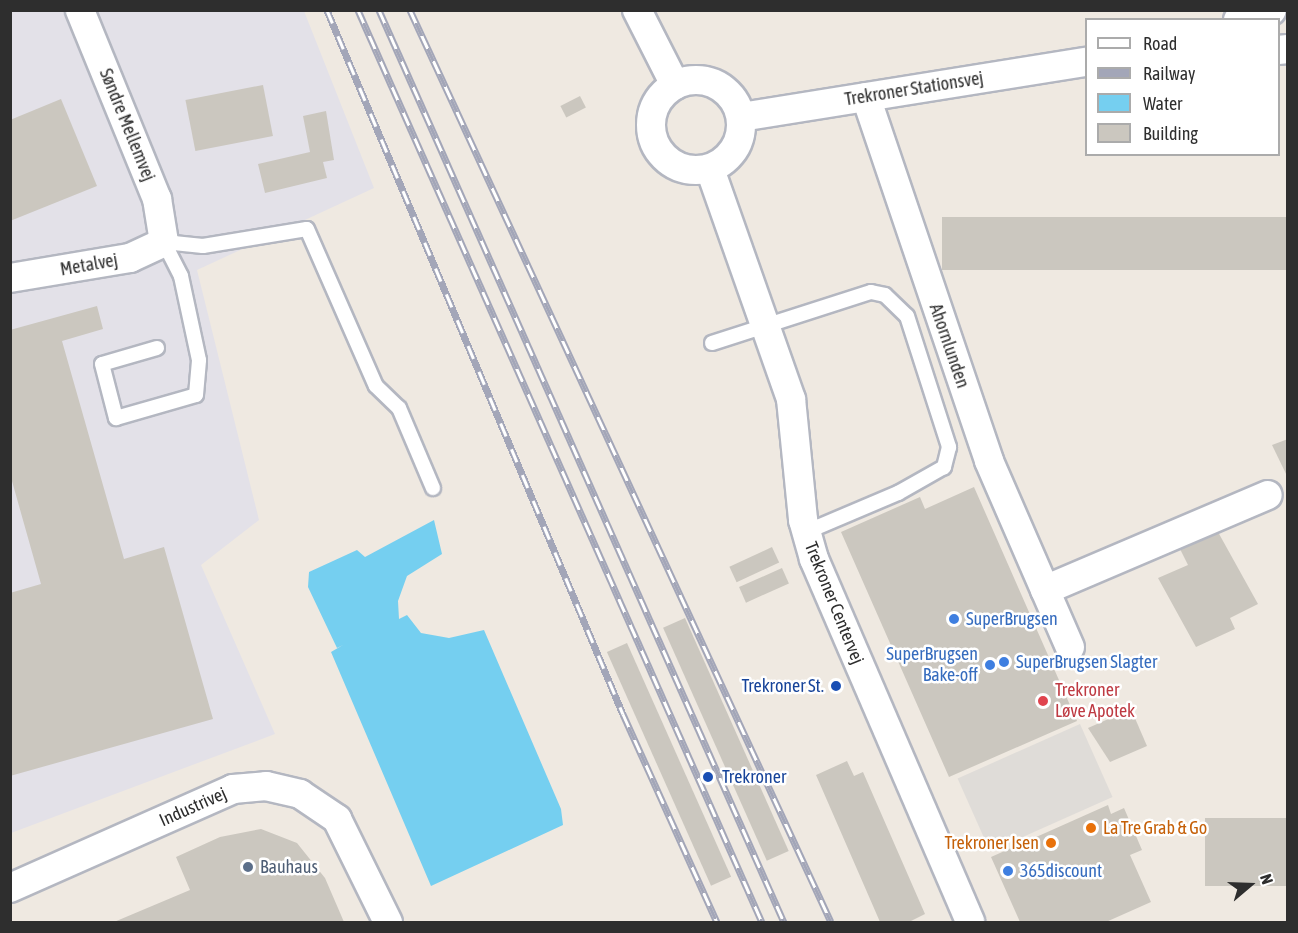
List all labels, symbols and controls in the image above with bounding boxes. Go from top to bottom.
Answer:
legend [1085,18,1280,156]
text: Road [1143,33,1177,54]
text: Railway [1143,63,1195,84]
street label: Søndre Mellemvej [95,66,159,184]
street label: Trekroner Stationsvej [843,67,985,111]
text: Water [1143,93,1182,114]
text: Building [1143,123,1198,144]
street label: Metalvej [59,249,119,281]
street label: Ahornlunden [925,301,973,391]
street label: Trekroner Centervej [800,539,868,667]
place label: SuperBrugsen [966,608,1058,630]
marker: SuperBrugsen [947,612,961,626]
place label: SuperBrugsen Bake-off [886,644,978,686]
place label: SuperBrugsen Slagter [1016,651,1157,673]
marker: SuperBrugsen Slagter [997,655,1011,669]
marker: SuperBrugsen Bake-off [983,658,997,672]
place label: Trekroner St. [741,675,824,697]
marker: Trekroner St. [829,679,843,693]
place label: Trekroner Løve Apotek [1055,680,1135,722]
marker: Trekroner Løve Apotek [1036,694,1050,708]
place label: Trekroner [722,766,786,788]
marker: Trekroner [699,768,717,786]
street label: Industrivej [156,783,230,831]
place label: La Tre Grab & Go [1103,817,1207,839]
marker: La Tre Grab & Go [1084,821,1098,835]
place label: Trekroner Isen [944,832,1039,854]
marker: Trekroner Isen [1044,836,1058,850]
north arrow [1220,855,1280,915]
place label: Bauhaus [260,856,318,878]
marker: Bauhaus [241,860,255,874]
place label: 365discount [1020,860,1102,882]
marker: 365discount [1001,864,1015,878]
text: N [1257,872,1277,887]

